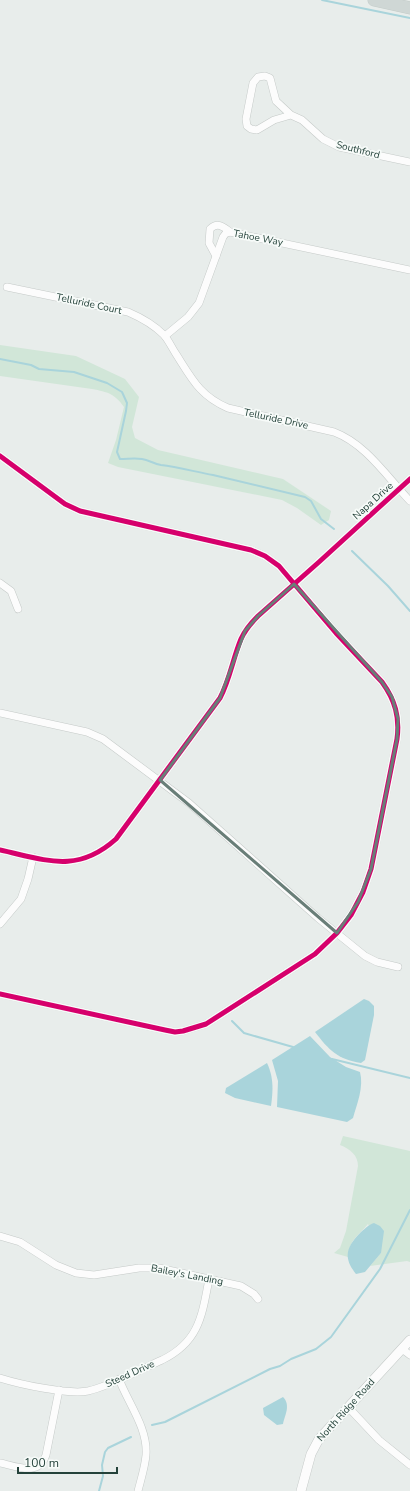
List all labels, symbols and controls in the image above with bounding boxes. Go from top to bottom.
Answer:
street label: Southford [335,138,381,162]
street label: Tahoe Way [232,226,285,250]
street label: Telluride Court [55,290,124,318]
street label: Telluride Drive [243,405,309,433]
street label: Napa Drive [350,479,396,523]
street label: Bailey's Landing [150,1261,224,1289]
street label: Steed Drive [103,1357,157,1391]
street label: North Ridge Road [314,1375,378,1445]
scale bar [18,1449,117,1475]
text: 100 m [24,1455,59,1471]

